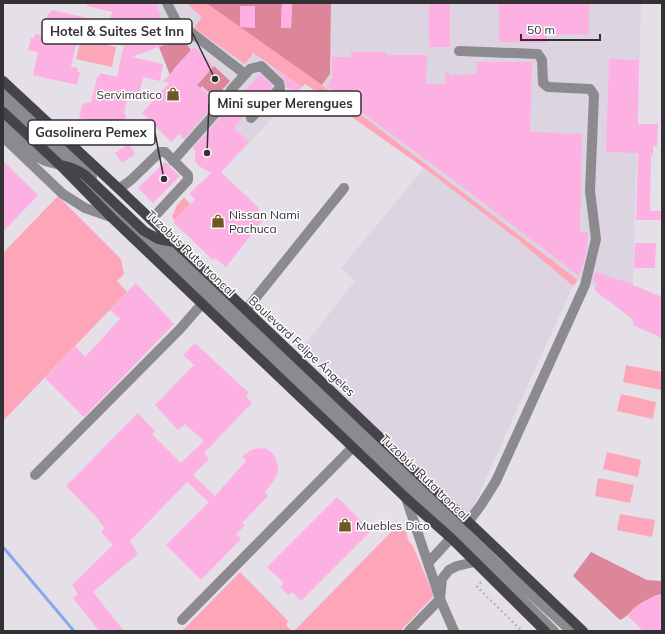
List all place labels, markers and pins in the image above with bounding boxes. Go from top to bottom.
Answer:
callout: Hotel & Suites Set Inn [42,19,192,44]
shop icon: Servimatico [165,86,181,102]
place label: Servimatico [97,87,162,102]
callout: Mini super Merengues [209,91,361,116]
callout: Gasolinera Pemex [28,120,155,145]
place label: Nissan Nami Pachuca [229,207,300,236]
shop icon: Nissan Nami Pachuca [210,213,226,229]
shop icon: Muebles Dico [337,517,353,533]
place label: Muebles Dico [356,518,430,533]

